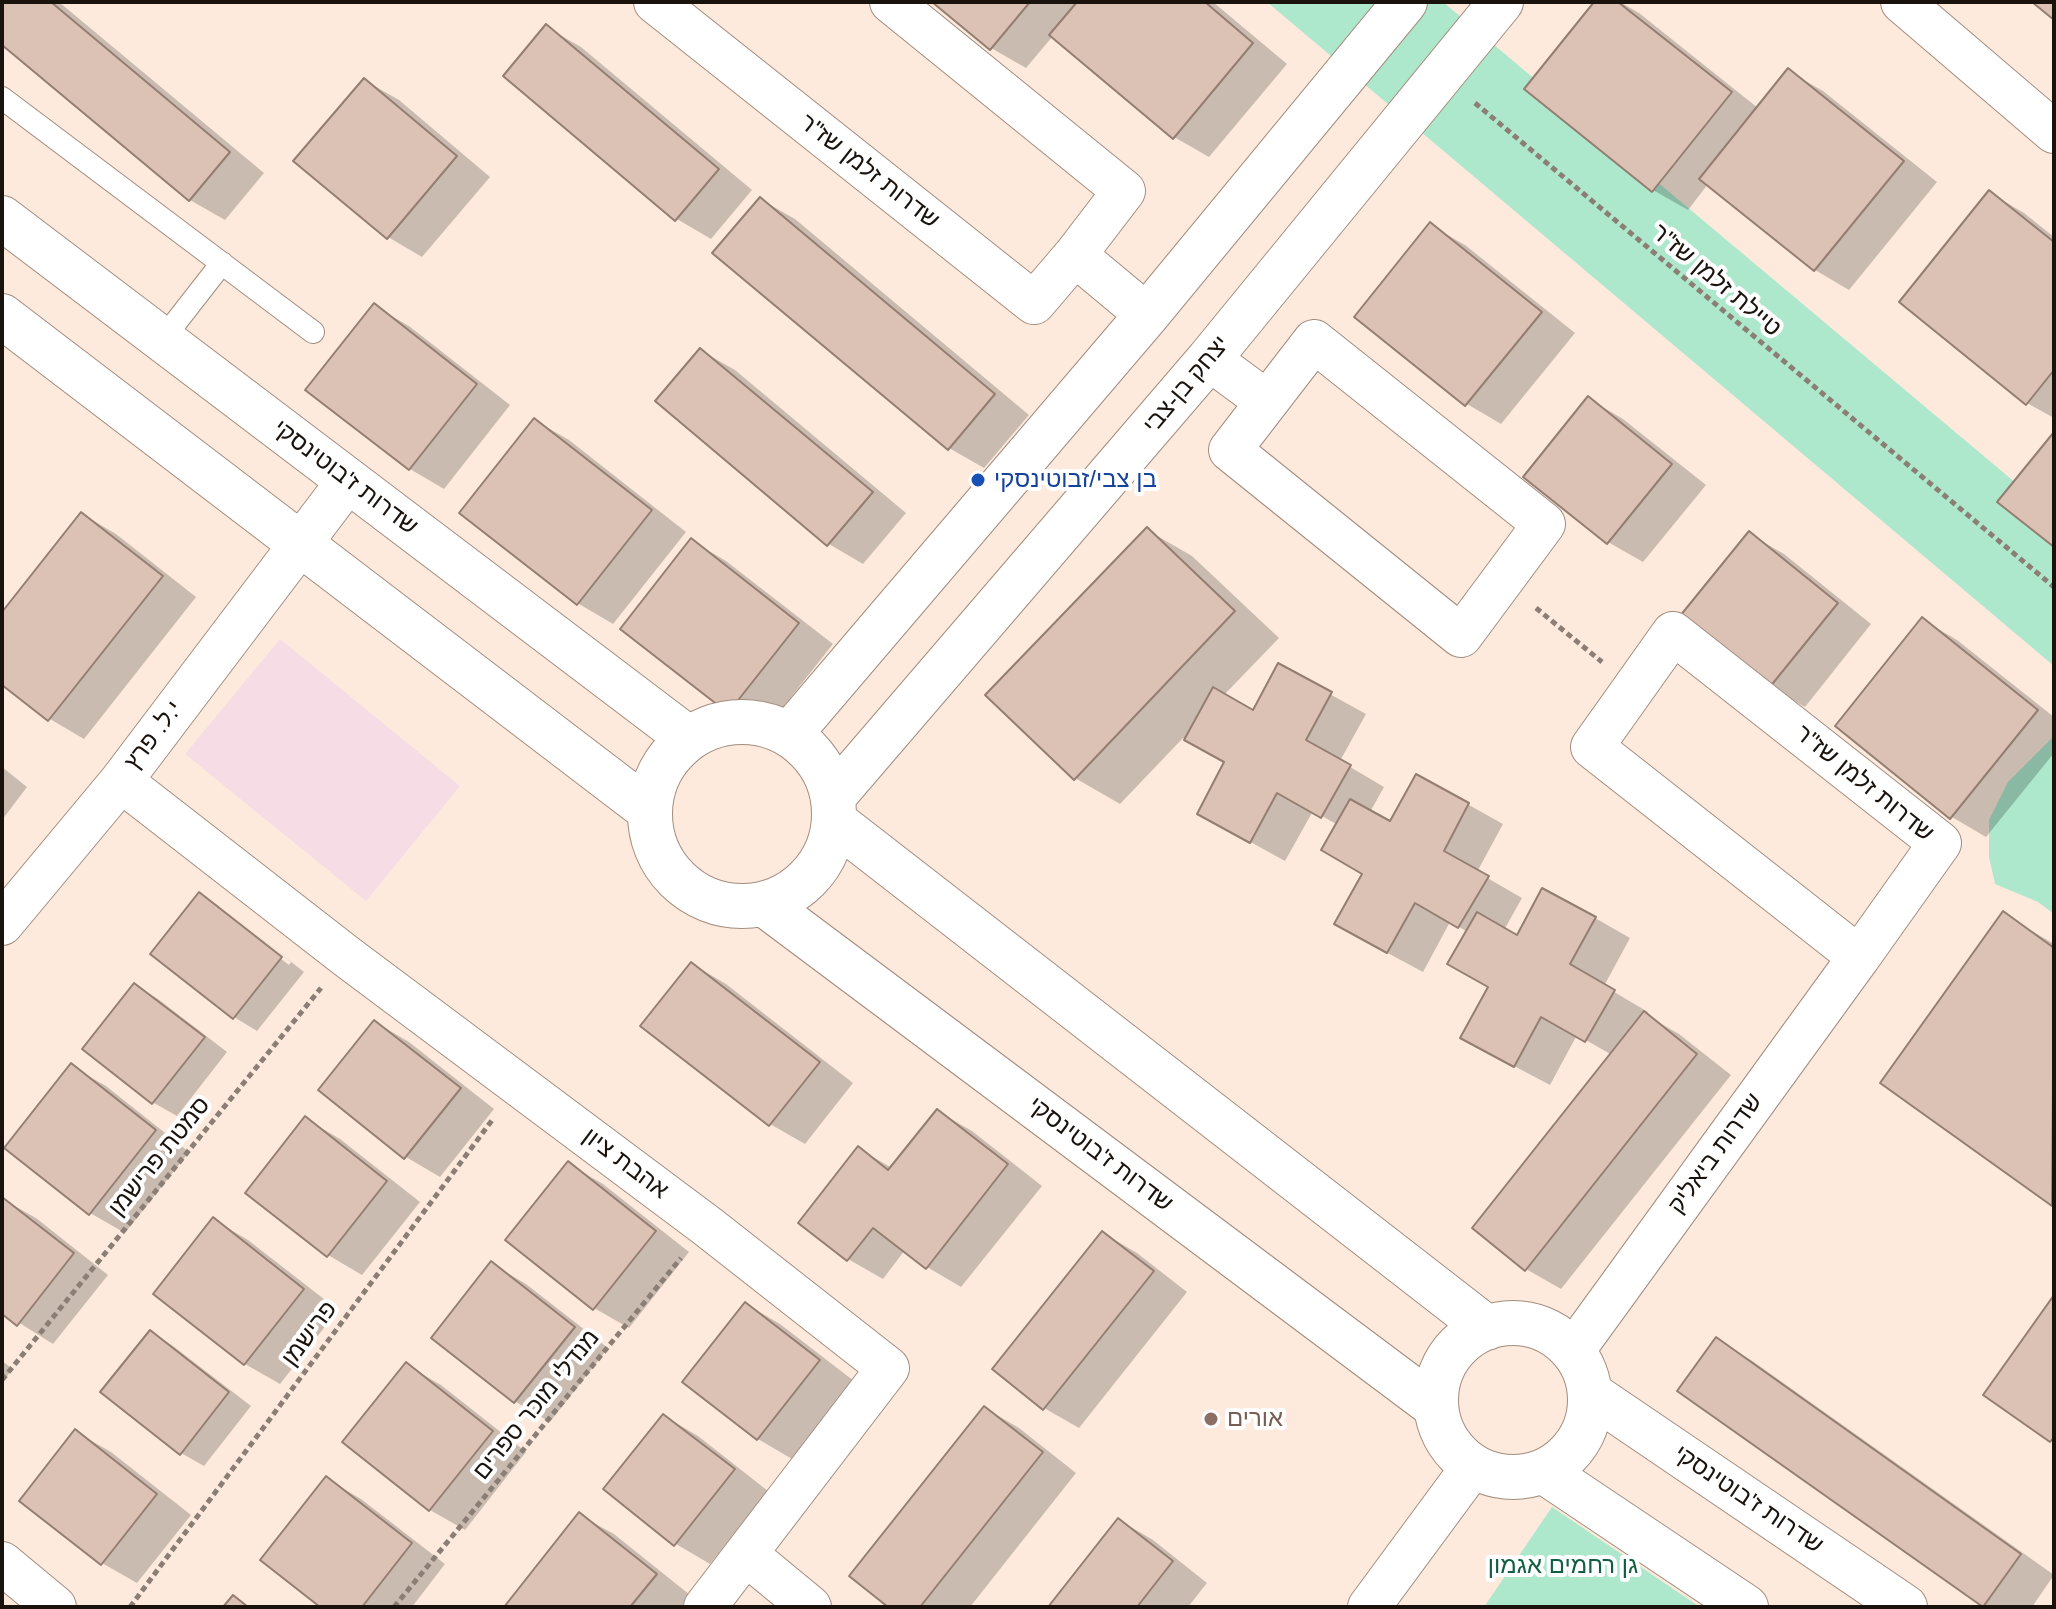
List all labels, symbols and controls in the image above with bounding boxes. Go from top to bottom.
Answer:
street label: שדרות זלמן שז"ר [793,109,945,235]
street label: טיילת זלמן שז"ר [1646,219,1786,343]
street label: יצחק בן-צבי [1138,330,1236,440]
street label: שדרות ז'בוטינסקי [267,414,423,542]
place label: בן צבי/זבוטינסקי [994,466,1157,494]
marker: בן צבי/זבוטינסקי [969,471,987,489]
street label: י.ל. פרץ [119,696,189,776]
street label: שדרות זלמן שז"ר [1789,720,1939,848]
street label: שדרות ביאליק [1663,1088,1769,1220]
street label: שדרות ז'בוטינסקי [1022,1091,1178,1219]
street label: סמטת פרישמן [103,1092,217,1222]
street label: אהבת ציון [577,1123,673,1205]
street label: פרישמן [276,1296,344,1372]
street label: מנדלי מוכר ספרים [468,1324,606,1486]
place label: אורים [1227,1405,1283,1433]
marker: אורים [1202,1410,1220,1428]
street label: שדרות ז'בוטינסקי [1668,1440,1828,1560]
park label: גן רחמים אגמון [1488,1552,1638,1580]

